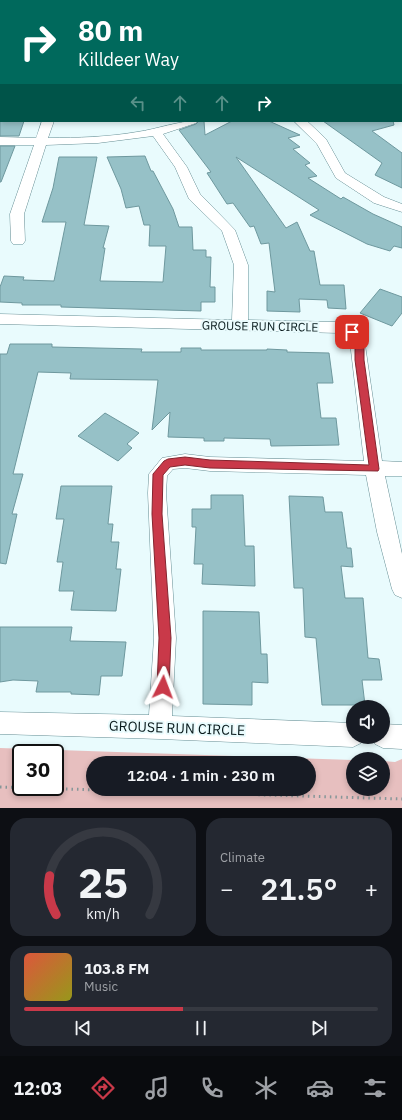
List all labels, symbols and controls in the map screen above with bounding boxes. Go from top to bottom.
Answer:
text: 80 m [78,12,143,49]
icon: right [12,16,64,68]
text: Killdeer Way [78,48,179,71]
icon: left [127,92,149,114]
icon: ahead [169,92,191,114]
icon: ahead [211,92,233,114]
icon: right [253,92,275,114]
pin [335,315,369,349]
street label: GROUSE RUN CIRCLE [202,317,318,335]
icon: arrive [341,321,363,343]
position arrow [142,666,184,708]
map controls [346,700,390,796]
button: sound [346,700,390,744]
street label: GROUSE RUN CIRCLE [109,717,245,739]
speed limit sign: 30 [12,744,64,796]
button: layers [346,752,390,796]
text: 12:04 · 1 min · 230 m [127,766,275,785]
text: Climate [220,849,265,866]
text: 25 [78,855,128,909]
text: 21.5° [260,869,338,908]
text: − [220,874,233,903]
text: + [365,874,378,903]
text: km/h [86,904,120,923]
text: 103.8 FM [84,959,149,978]
text: Music [84,978,118,995]
icon: previous [72,1017,94,1039]
icon: pause [190,1017,212,1039]
icon: next [308,1017,330,1039]
icon: directions [89,1074,117,1102]
icon: music [143,1074,171,1102]
icon: phone [198,1074,226,1102]
icon: climate [252,1074,280,1102]
icon: car [306,1074,334,1102]
icon: filters [361,1074,389,1102]
text: 12:03 [13,1077,62,1100]

